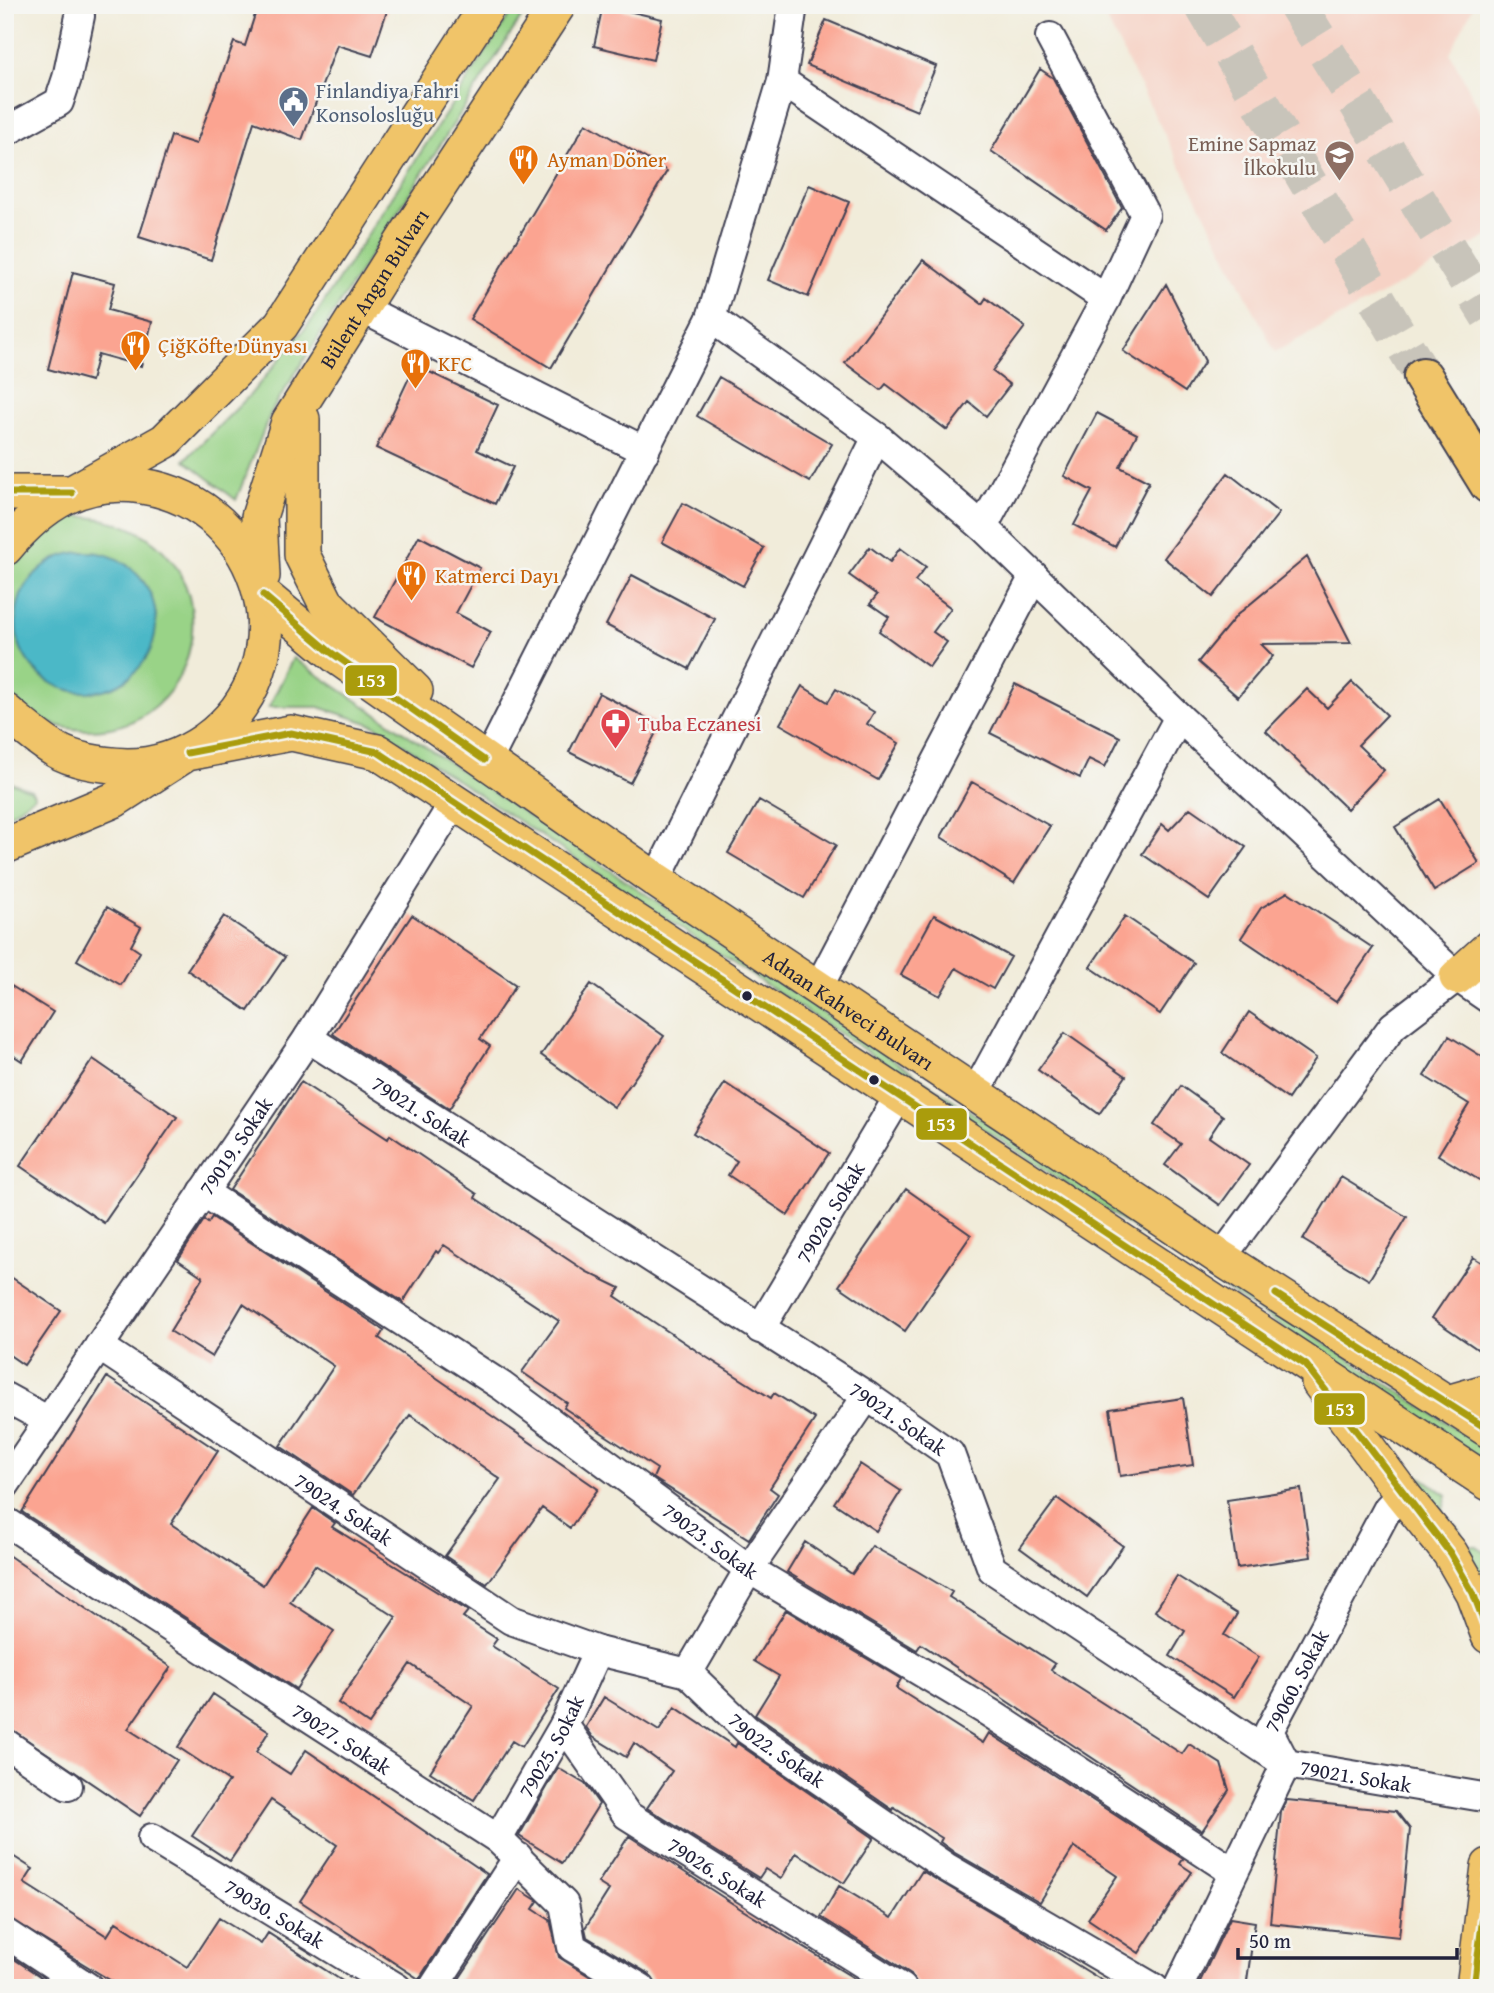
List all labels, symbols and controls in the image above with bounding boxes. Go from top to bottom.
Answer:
place label: Finlandiya Fahri Konsolosluğu [316,75,459,130]
public building icon: Finlandiya Fahri Konsolosluğu [276,85,310,129]
place label: Emine Sapmaz İlkokulu [1188,128,1317,183]
school or university icon: Emine Sapmaz İlkokulu [1322,138,1356,182]
restaurant icon: Ayman Döner [507,142,541,186]
place label: Ayman Döner [547,144,667,175]
street label: Bülent Angın Bulvarı [311,202,436,374]
restaurant icon: ÇiğKöfte Dünyası [118,328,152,372]
place label: ÇiğKöfte Dünyası [158,330,308,361]
restaurant icon: KFC [398,346,432,390]
place label: KFC [438,348,472,379]
restaurant icon: Katmerci Dayı [395,558,429,602]
place label: Katmerci Dayı [435,560,559,591]
line badge: 153 [344,664,398,697]
text: 153 [356,666,386,694]
pharmacy icon: Tuba Eczanesi [598,706,632,750]
place label: Tuba Eczanesi [638,708,762,739]
street label: Adnan Kahveci Bulvarı [757,941,941,1078]
unlabelled marker [740,989,754,1003]
street label: 79021. Sokak [366,1067,478,1154]
unlabelled marker [867,1073,881,1087]
street label: 79019. Sokak [191,1090,280,1201]
line badge: 153 [915,1107,968,1141]
text: 153 [926,1110,956,1138]
street label: 79020. Sokak [788,1156,872,1269]
street label: 79021. Sokak [843,1373,954,1463]
line badge: 153 [1313,1392,1366,1426]
text: 153 [1325,1395,1355,1423]
street label: 79024. Sokak [288,1465,400,1553]
street label: 79023. Sokak [656,1495,765,1587]
street label: 79060. Sokak [1256,1623,1336,1738]
street label: 79025. Sokak [510,1690,591,1803]
street label: 79027. Sokak [286,1695,398,1782]
street label: 79022. Sokak [722,1705,832,1795]
street label: 79021. Sokak [1298,1751,1414,1800]
street label: 79026. Sokak [662,1829,774,1915]
street label: 79030. Sokak [219,1871,331,1956]
scale bar [1238,1916,1457,1960]
text: 50 m [1249,1925,1291,1956]

